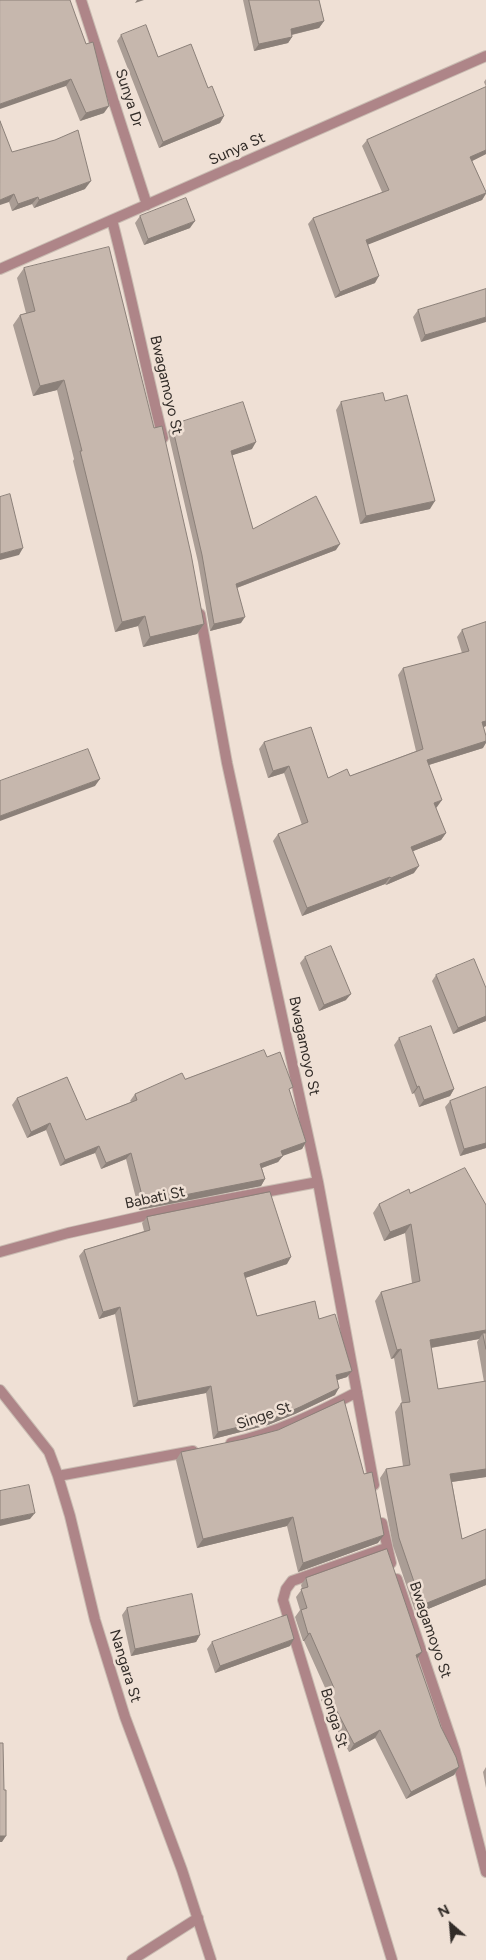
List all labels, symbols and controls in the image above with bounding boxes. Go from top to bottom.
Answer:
street label: Sunya Dr [111,67,147,129]
street label: Sunya St [206,129,268,169]
street label: Bwagamoyo St [146,334,186,436]
street label: Bwagamoyo St [285,995,323,1097]
street label: Babati St [123,1183,187,1213]
street label: Singe St [234,1398,294,1434]
street label: Bwagamoyo St [405,1579,455,1681]
street label: Nangara St [105,1627,145,1705]
street label: Bonga St [316,1686,352,1750]
north arrow [426,1900,476,1950]
text: N [435,1901,453,1921]

